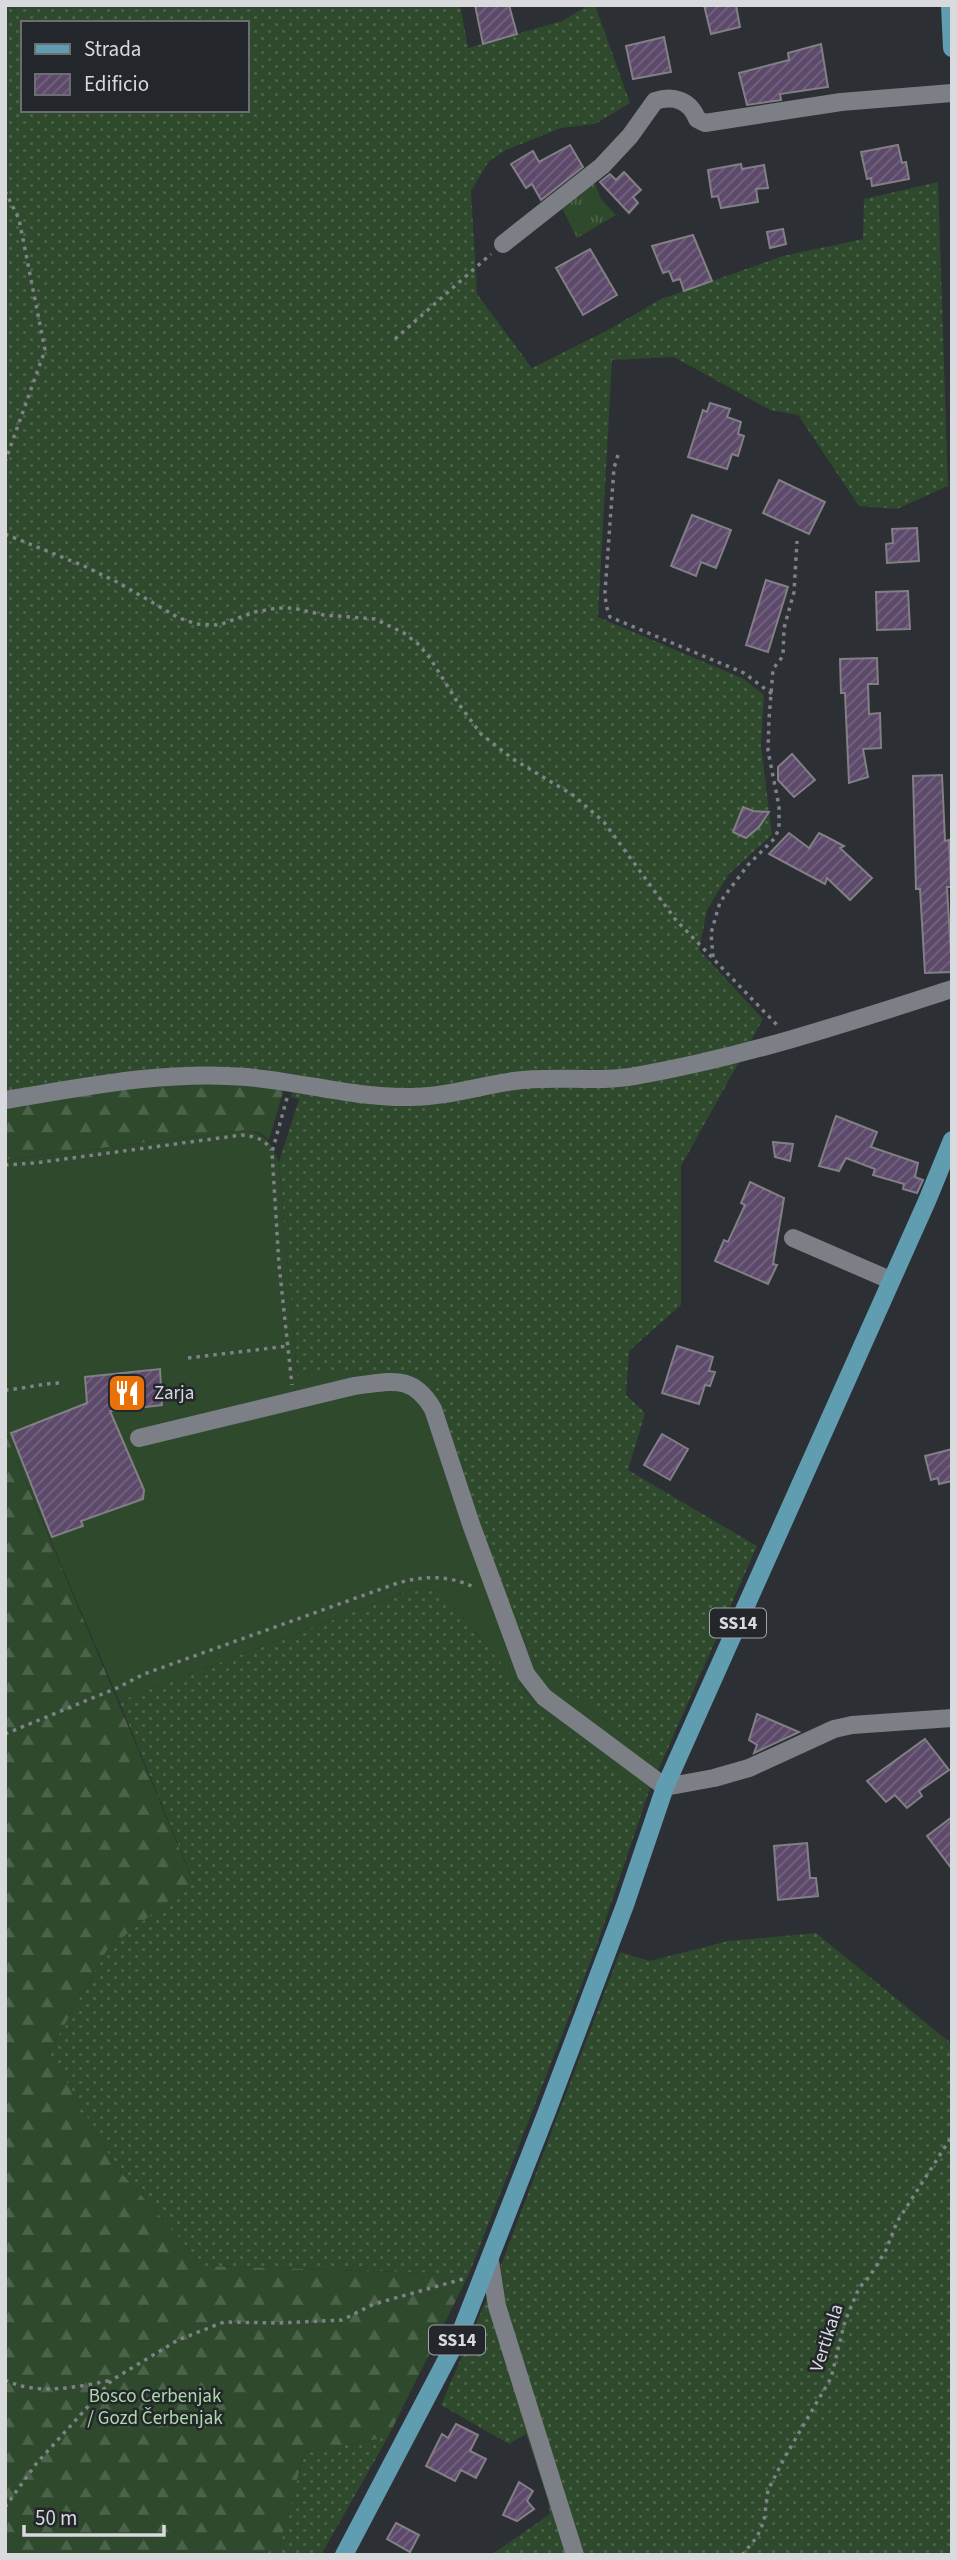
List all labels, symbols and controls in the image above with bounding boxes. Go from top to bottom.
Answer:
legend [21,21,248,112]
text: Strada [84,34,141,64]
text: Edificio [84,69,149,99]
restaurant icon: Zarja [106,1372,148,1414]
place label: Zarja [154,1380,194,1407]
road number: SS14 [710,1608,766,1638]
street label: Vertikala [803,2301,851,2375]
road number: SS14 [429,2326,485,2354]
park label: Bosco Cerbenjak / Gozd Čerbenjak [87,2383,223,2432]
scale bar [24,2494,164,2538]
text: 50 m [35,2503,77,2533]

